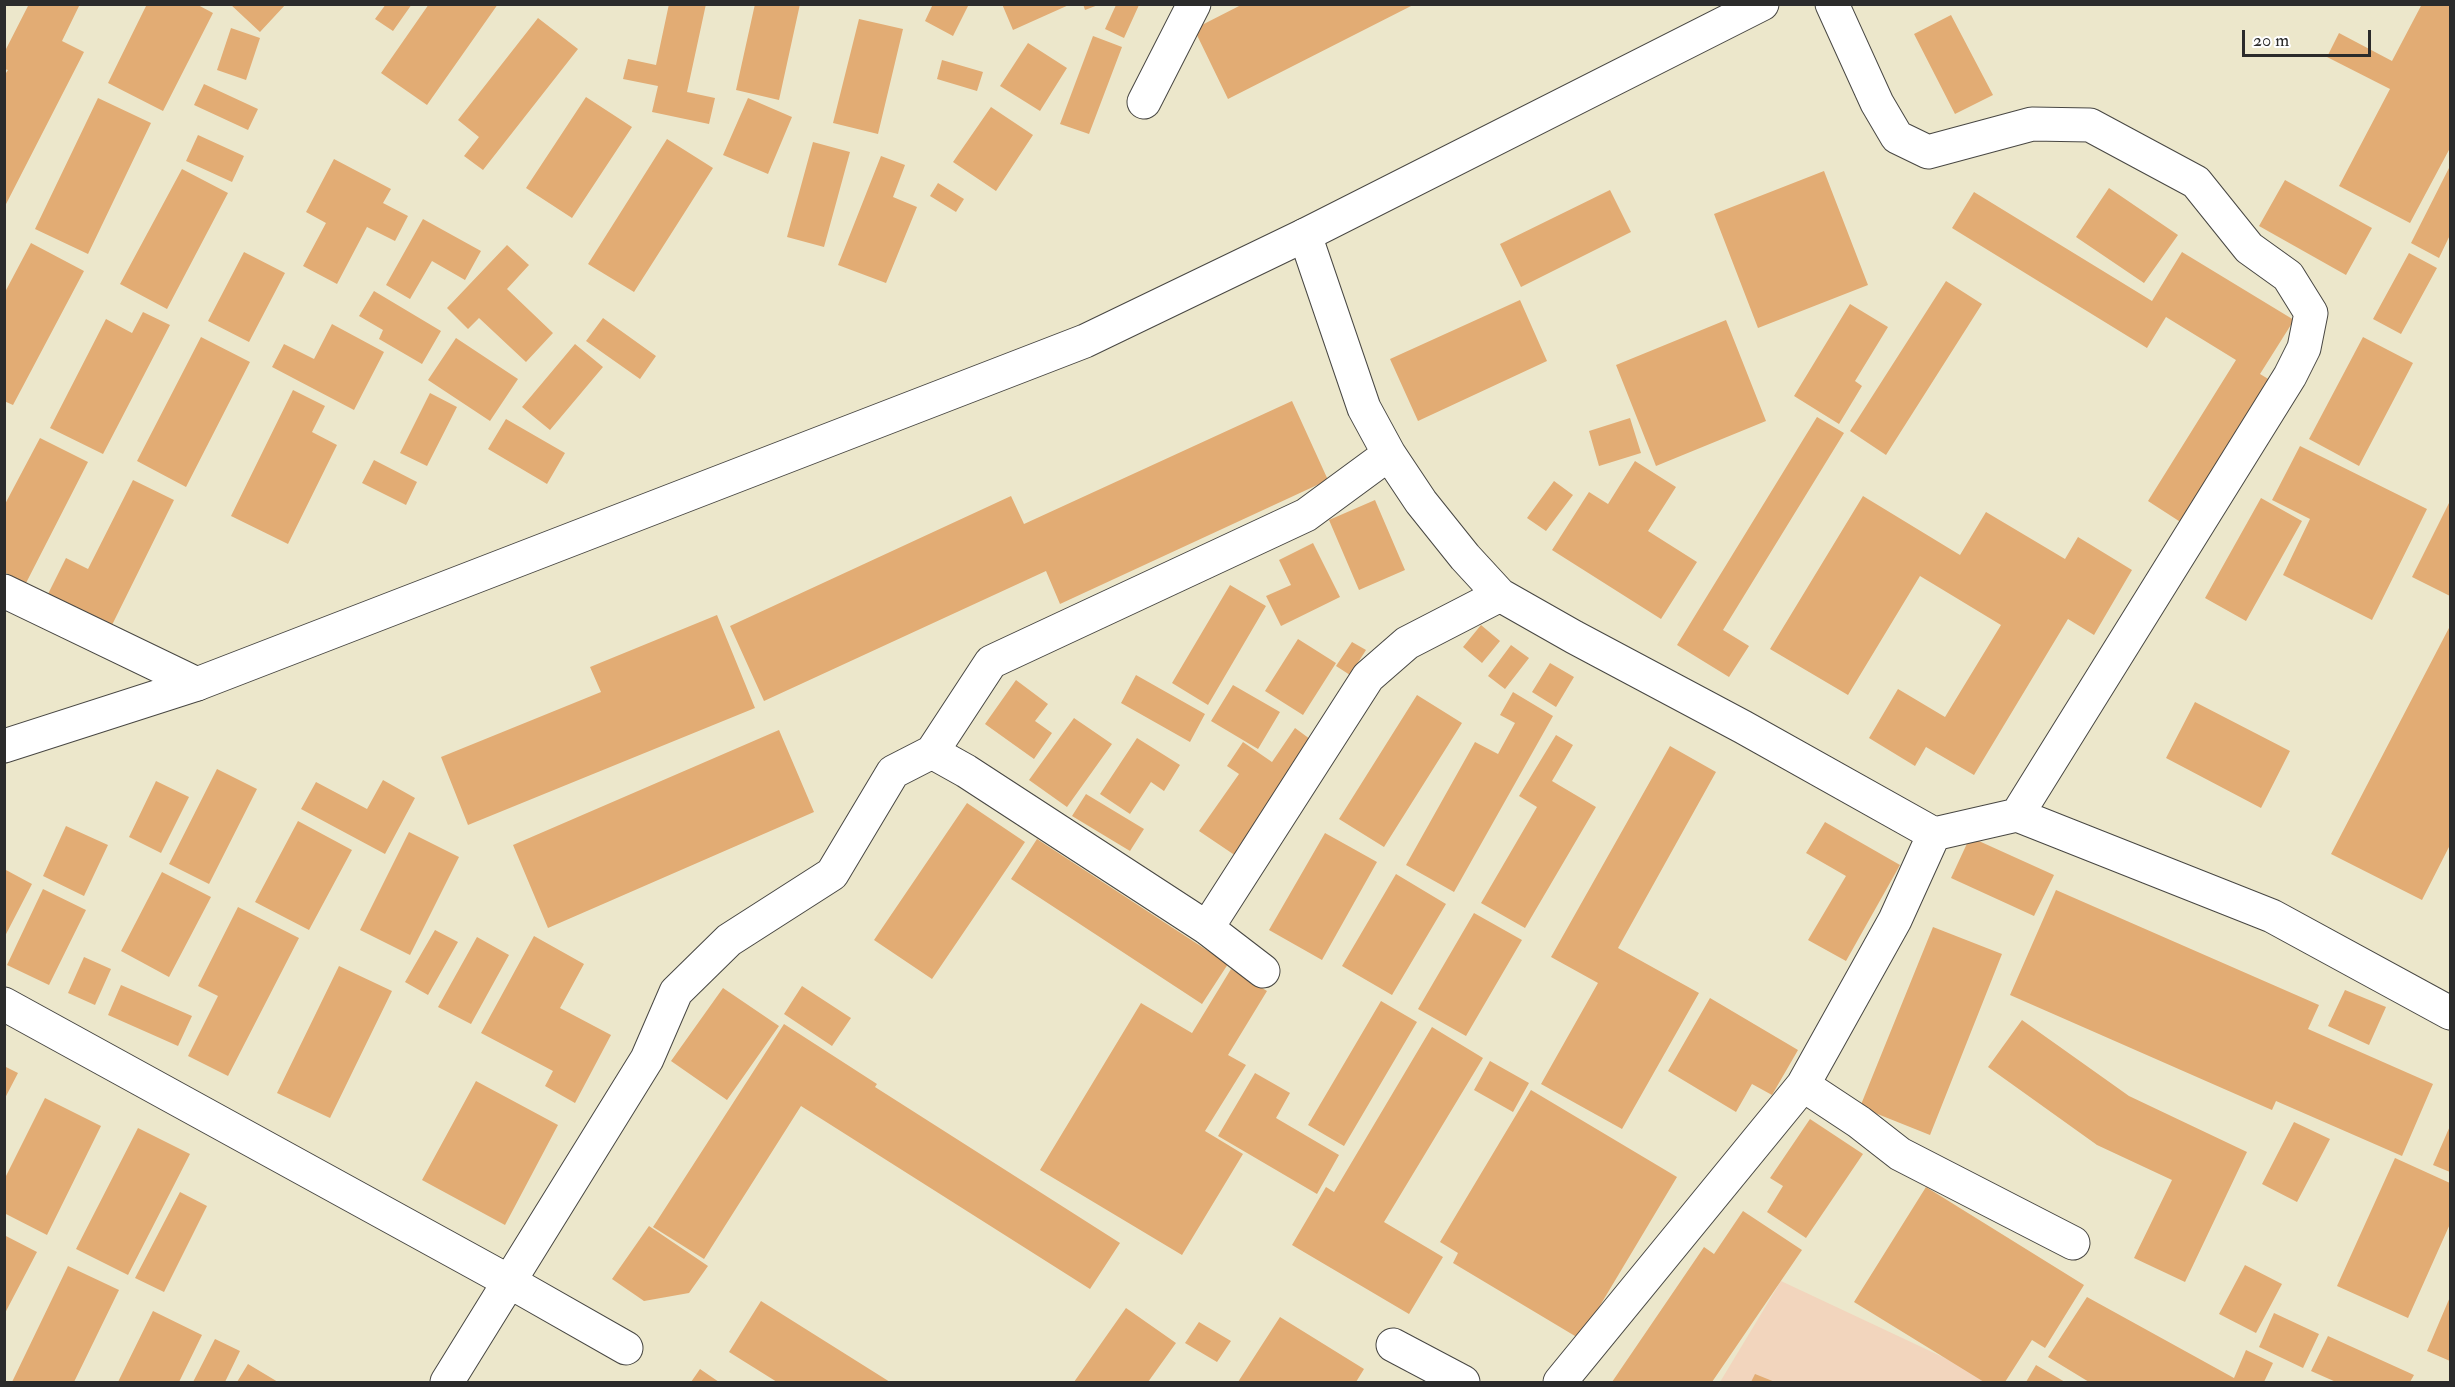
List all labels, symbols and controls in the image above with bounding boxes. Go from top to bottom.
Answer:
scale bar [2245,18,2374,56]
text: 20 m [2253,29,2289,52]

